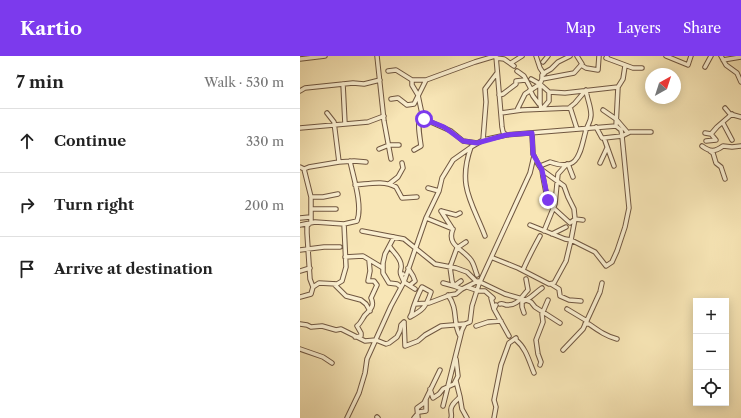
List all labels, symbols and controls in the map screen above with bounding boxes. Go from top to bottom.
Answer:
text: Kartio [20,17,82,40]
text: Map [565,19,595,37]
text: Layers [617,19,661,37]
text: Share [683,19,721,37]
north arrow [645,68,681,104]
text: 7 min [16,72,64,92]
text: Walk · 530 m [204,74,284,90]
route start [415,110,433,128]
icon: ahead [16,130,38,152]
text: Continue [54,131,126,150]
text: 330 m [246,133,284,149]
route end [539,191,557,209]
icon: right [16,194,38,216]
text: Turn right [54,195,134,214]
text: 200 m [244,197,284,213]
icon: arrive [16,258,38,280]
text: Arrive at destination [54,259,213,278]
map controls [693,298,729,406]
button: + [693,298,729,334]
button: − [693,334,729,370]
button: locate [693,370,729,406]

